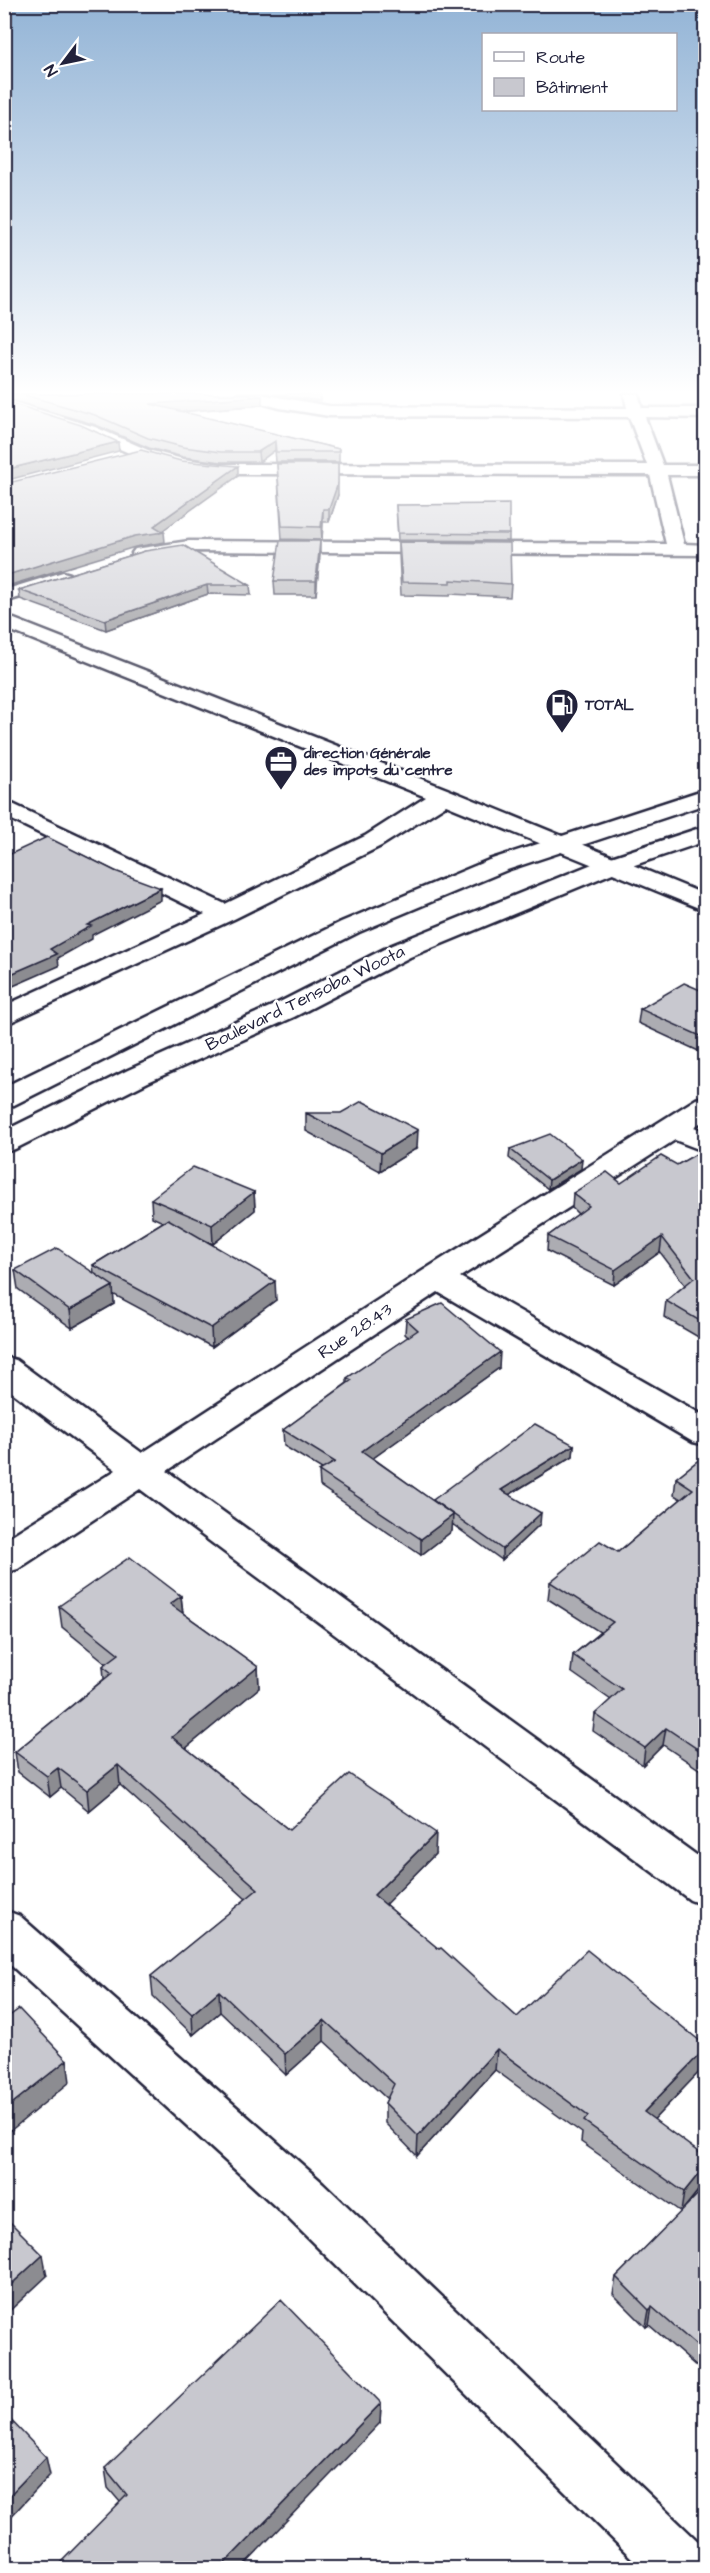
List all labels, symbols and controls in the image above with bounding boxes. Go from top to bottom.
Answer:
north arrow [33,33,93,93]
legend [482,33,677,111]
text: Route [536,45,585,70]
text: N [39,60,63,81]
text: Bâtiment [536,75,609,100]
fuel station icon: TOTAL [544,687,580,734]
place label: TOTAL [584,695,634,716]
place label: direction Générale des impots du centre [303,743,453,781]
office icon: direction Générale des impots du centre [263,744,299,791]
street label: Boulevard Tensoba Woota [201,939,409,1057]
street label: Rue 28.43 [313,1297,397,1365]

